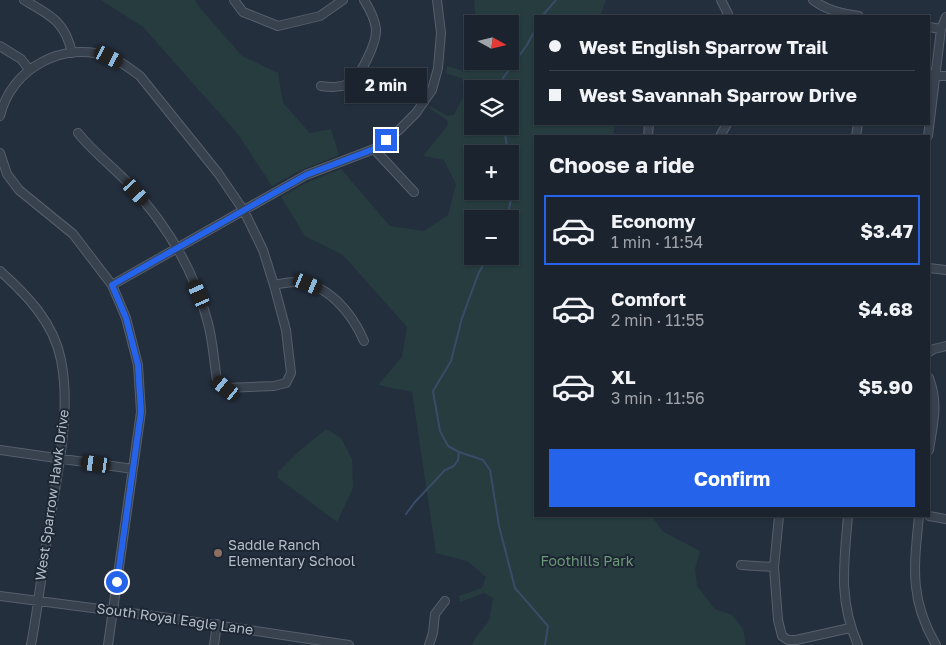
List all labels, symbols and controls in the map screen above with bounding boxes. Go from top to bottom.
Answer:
north arrow [464,15,519,70]
map controls [464,15,519,265]
text: West English Sparrow Trail [579,35,828,58]
car [92,44,125,70]
callout: 2 min [345,68,427,102]
text: 2 min [365,75,407,95]
button: layers [464,80,519,135]
text: West Savannah Sparrow Drive [579,83,857,106]
route end [375,129,397,151]
button: + [464,145,519,200]
text: Choose a ride [549,151,695,178]
car [120,176,151,208]
icon: car [551,208,596,253]
text: Economy [611,209,696,232]
button: − [464,210,519,265]
text: $3.47 [860,219,913,242]
text: 1 min · 11:54 [611,232,703,252]
car [291,271,324,297]
car [186,277,211,311]
icon: car [551,286,596,331]
text: Comfort [611,287,686,310]
text: $4.68 [858,297,913,320]
text: 2 min · 11:55 [611,310,704,330]
icon: car [551,364,596,409]
text: XL [611,365,636,388]
car [209,373,242,403]
text: $5.90 [858,375,913,398]
text: 3 min · 11:56 [611,388,705,408]
street label: West Sparrow Hawk Drive [31,408,72,582]
button: Confirm [549,449,915,507]
car [80,454,111,474]
place label: Saddle Ranch Elementary School [228,536,355,569]
marker: Saddle Ranch Elementary School [212,547,224,559]
park label: Foothills Park [540,552,634,569]
route start [106,571,128,593]
street label: South Royal Eagle Lane [96,599,254,638]

